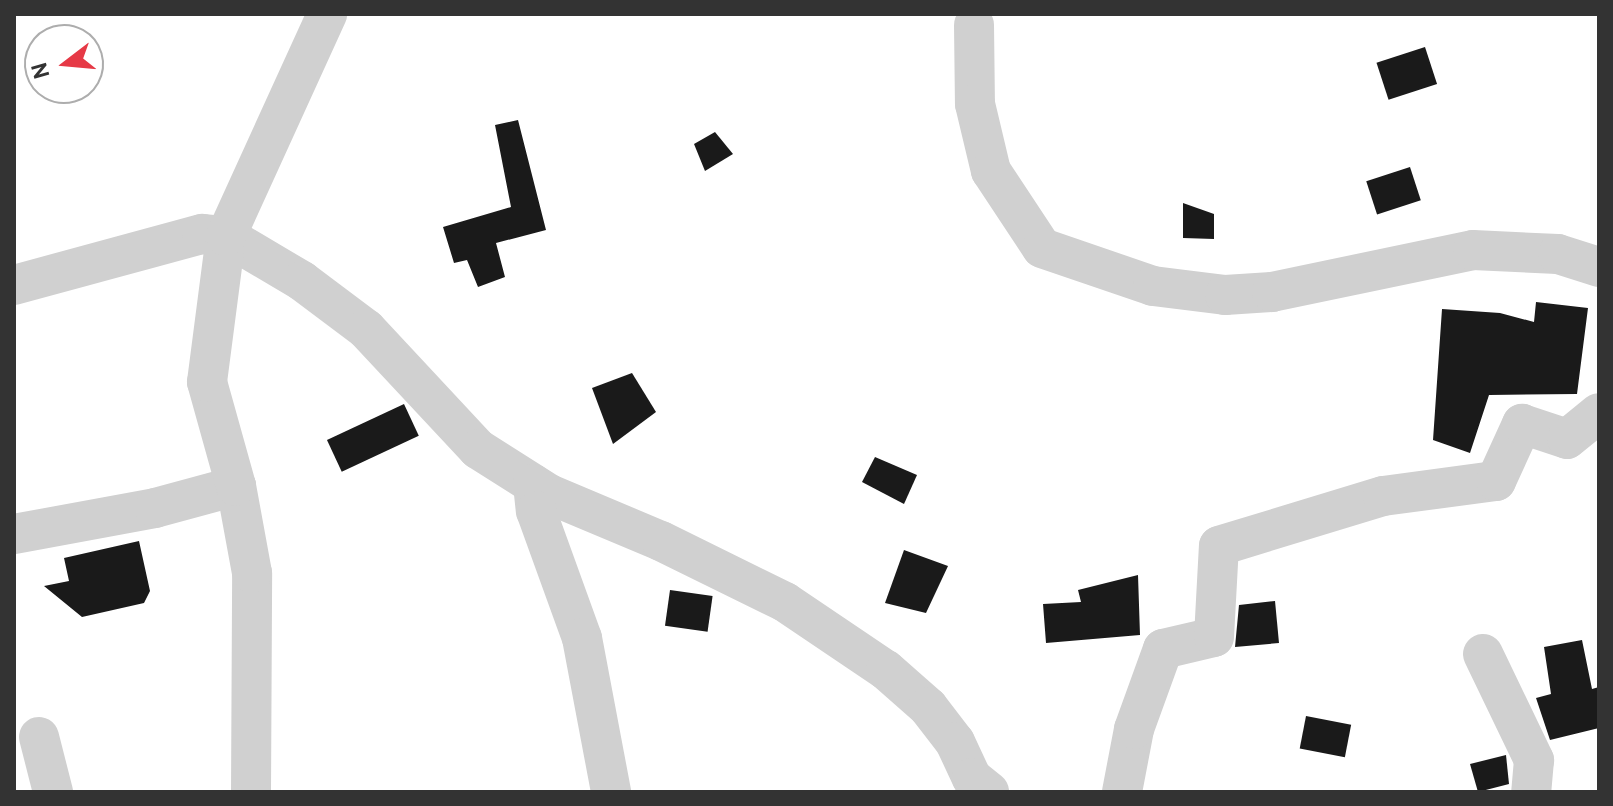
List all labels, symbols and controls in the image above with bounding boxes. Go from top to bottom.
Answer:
north arrow [24,24,104,104]
text: N [27,59,58,82]

